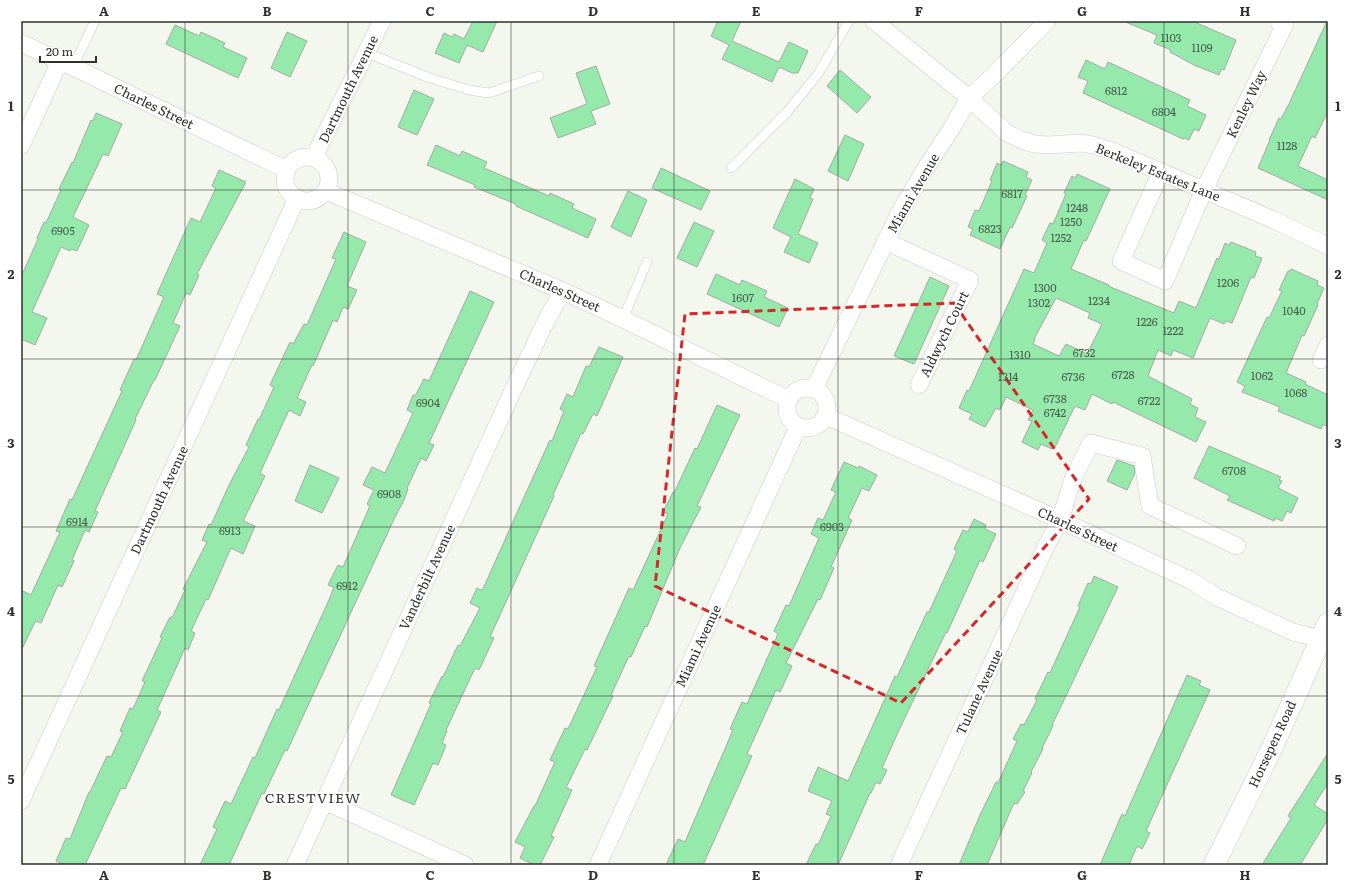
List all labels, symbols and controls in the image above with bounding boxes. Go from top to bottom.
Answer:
text: A [99,1,109,20]
text: B [263,1,272,20]
text: C [425,1,435,20]
text: D [588,1,598,20]
text: E [752,1,761,20]
text: F [915,1,923,20]
text: G [1077,1,1087,20]
text: H [1240,1,1251,20]
house number: 1103 [1160,29,1182,45]
street label: Dartmouth Avenue [313,31,382,146]
scale bar [40,38,96,64]
house number: 1109 [1191,39,1213,55]
text: 20 m [46,42,73,60]
street label: Kenley Way [1221,66,1270,141]
street label: Charles Street [111,78,198,133]
house number: 6812 [1105,82,1127,98]
text: 1 [8,96,14,115]
text: 1 [1335,96,1341,115]
house number: 6804 [1152,103,1176,119]
house number: 1128 [1277,137,1297,153]
street label: Berkeley Estates Lane [1093,138,1223,205]
street label: Miami Avenue [882,149,943,236]
house number: 6817 [1001,185,1023,201]
house number: 1248 [1066,199,1088,215]
house number: 1250 [1060,213,1082,229]
house number: 6823 [978,220,1002,236]
house number: 6905 [51,222,75,238]
house number: 1252 [1050,229,1072,245]
street label: Charles Street [517,263,604,316]
text: 2 [8,264,15,283]
text: 2 [1335,264,1342,283]
house number: 1206 [1217,274,1239,290]
house number: 1300 [1033,279,1057,295]
street label: Aldwych Court [914,287,973,380]
house number: 1607 [732,289,755,305]
house number: 1234 [1088,292,1110,308]
house number: 1302 [1028,294,1051,310]
house number: 1040 [1282,302,1306,318]
house number: 1226 [1136,313,1158,329]
house number: 1222 [1162,322,1184,338]
house number: 6732 [1073,344,1096,360]
house number: 1310 [1009,346,1031,362]
house number: 6728 [1111,366,1135,382]
house number: 1062 [1251,367,1274,383]
house number: 1314 [998,368,1018,384]
house number: 6736 [1061,368,1085,384]
house number: 1068 [1285,384,1307,400]
house number: 6738 [1043,390,1067,406]
house number: 6722 [1138,392,1161,408]
house number: 6904 [416,394,440,410]
house number: 6742 [1044,404,1067,420]
text: 3 [7,433,15,452]
text: 3 [1334,433,1342,452]
street label: Dartmouth Avenue [125,442,192,557]
house number: 6708 [1222,462,1246,478]
house number: 6908 [377,485,401,501]
street label: Charles Street [1035,502,1122,556]
house number: 6914 [66,513,88,529]
house number: 6903 [820,518,844,534]
street label: Vanderbilt Avenue [394,521,459,633]
house number: 6913 [219,522,241,538]
house number: 6912 [336,577,358,593]
text: 4 [7,601,15,620]
street label: Miami Avenue [670,601,725,690]
text: 4 [1334,601,1342,620]
street label: Tulane Avenue [950,646,1007,738]
street label: Horsepen Road [1243,697,1300,791]
text: 5 [7,769,15,788]
text: 5 [1334,769,1342,788]
district label: CRESTVIEW [265,787,361,807]
text: A [99,865,109,884]
text: B [263,865,272,884]
text: C [425,865,435,884]
text: D [588,865,598,884]
text: E [752,865,761,884]
text: F [915,865,923,884]
text: G [1077,865,1087,884]
text: H [1240,865,1251,884]

